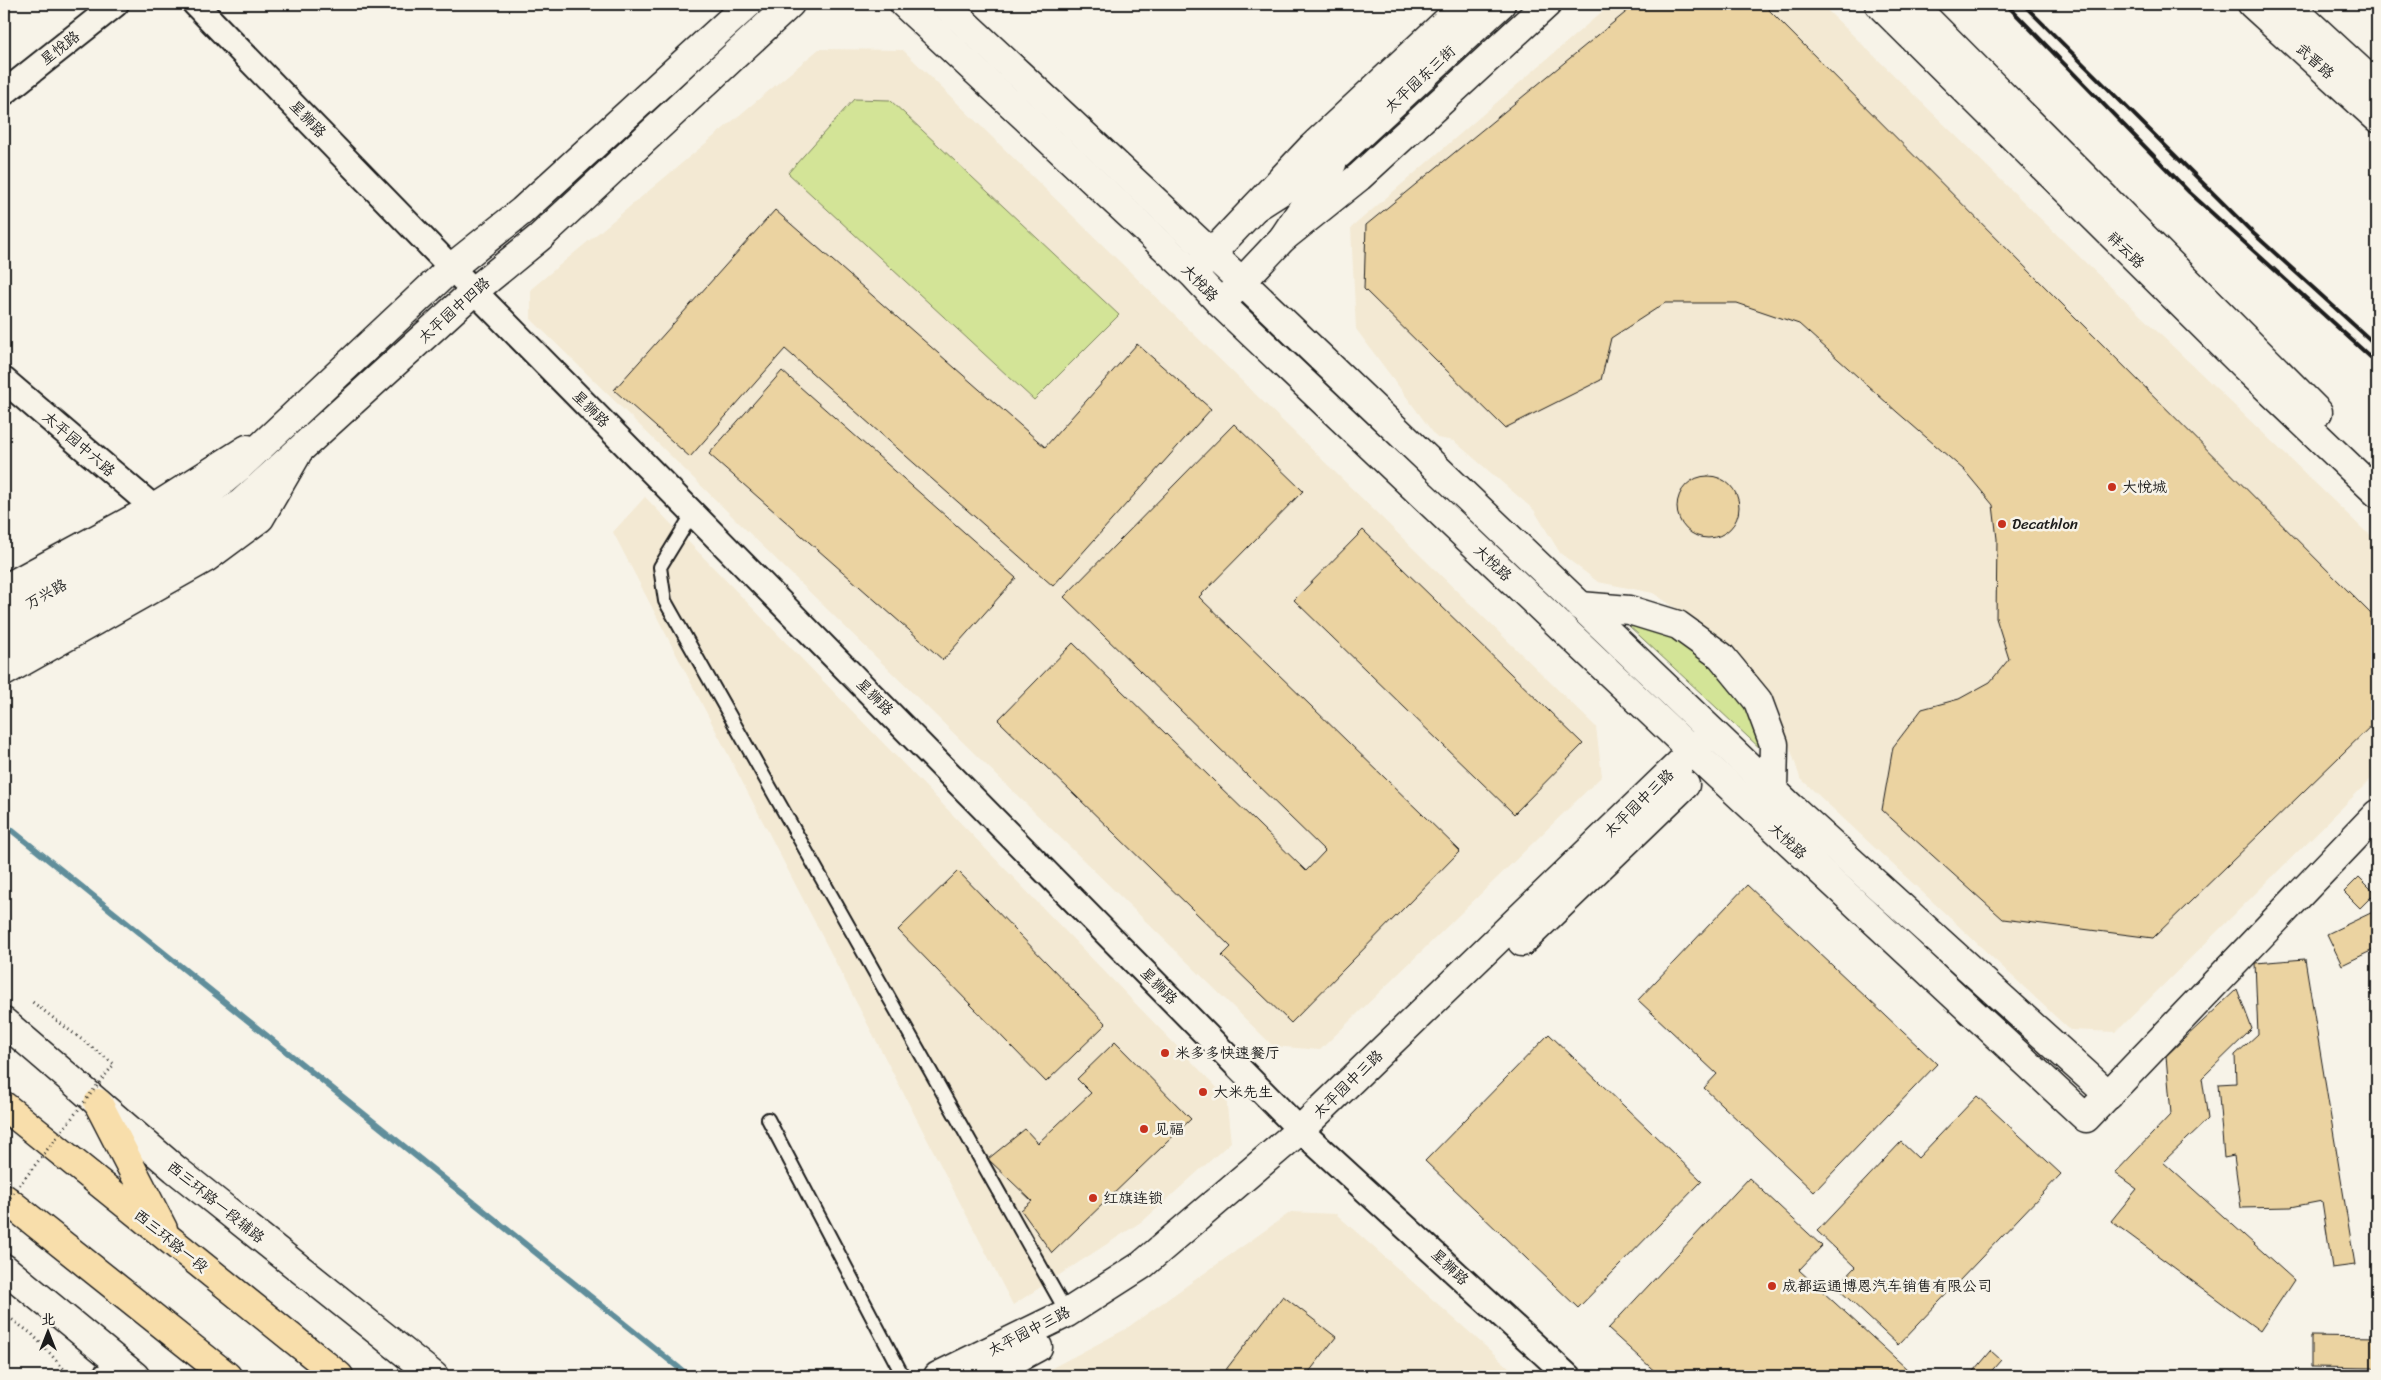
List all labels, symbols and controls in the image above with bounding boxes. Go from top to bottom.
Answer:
street label: 星悦路 [34,24,86,72]
street label: 武晋路 [2290,36,2340,86]
street label: 太平园东三街 [1378,39,1462,119]
street label: 星狮路 [283,94,333,144]
street label: 祥云路 [2101,225,2151,275]
street label: 大悦路 [1175,258,1225,308]
street label: 太平园中四路 [412,270,496,350]
street label: 星狮路 [566,384,616,434]
street label: 太平园中六路 [37,405,121,483]
place label: 大悦城 [2122,474,2167,500]
marker: 大悦城 [2106,481,2118,493]
place label: Decathlon [2012,511,2078,537]
marker: Decathlon [1996,518,2008,530]
street label: 大悦路 [1468,538,1518,588]
street label: 万兴路 [20,572,72,616]
street label: 星狮路 [850,672,900,722]
street label: 太平园中三路 [1598,762,1680,844]
street label: 大悦路 [1763,816,1813,866]
street label: 星狮路 [1134,961,1184,1011]
place label: 米多多快速餐厅 [1175,1040,1280,1066]
street label: 太平园中三路 [1307,1043,1389,1125]
marker: 米多多快速餐厅 [1159,1047,1171,1059]
place label: 大米先生 [1213,1079,1273,1105]
marker: 大米先生 [1197,1086,1209,1098]
place label: 见福 [1154,1116,1184,1142]
marker: 见福 [1138,1123,1150,1135]
street label: 西三环路一段辅路 [164,1157,268,1247]
place label: 红旗连锁 [1103,1185,1163,1211]
marker: 红旗连锁 [1087,1192,1099,1204]
street label: 西三环路一段 [130,1206,212,1276]
street label: 星狮路 [1425,1242,1475,1292]
place label: 成都运通博恩汽车销售有限公司 [1782,1273,1992,1299]
marker: 成都运通博恩汽车销售有限公司 [1766,1280,1778,1292]
street label: 太平园中三路 [983,1299,1075,1363]
text: 北 [41,1307,55,1332]
north arrow [22,1308,72,1358]

